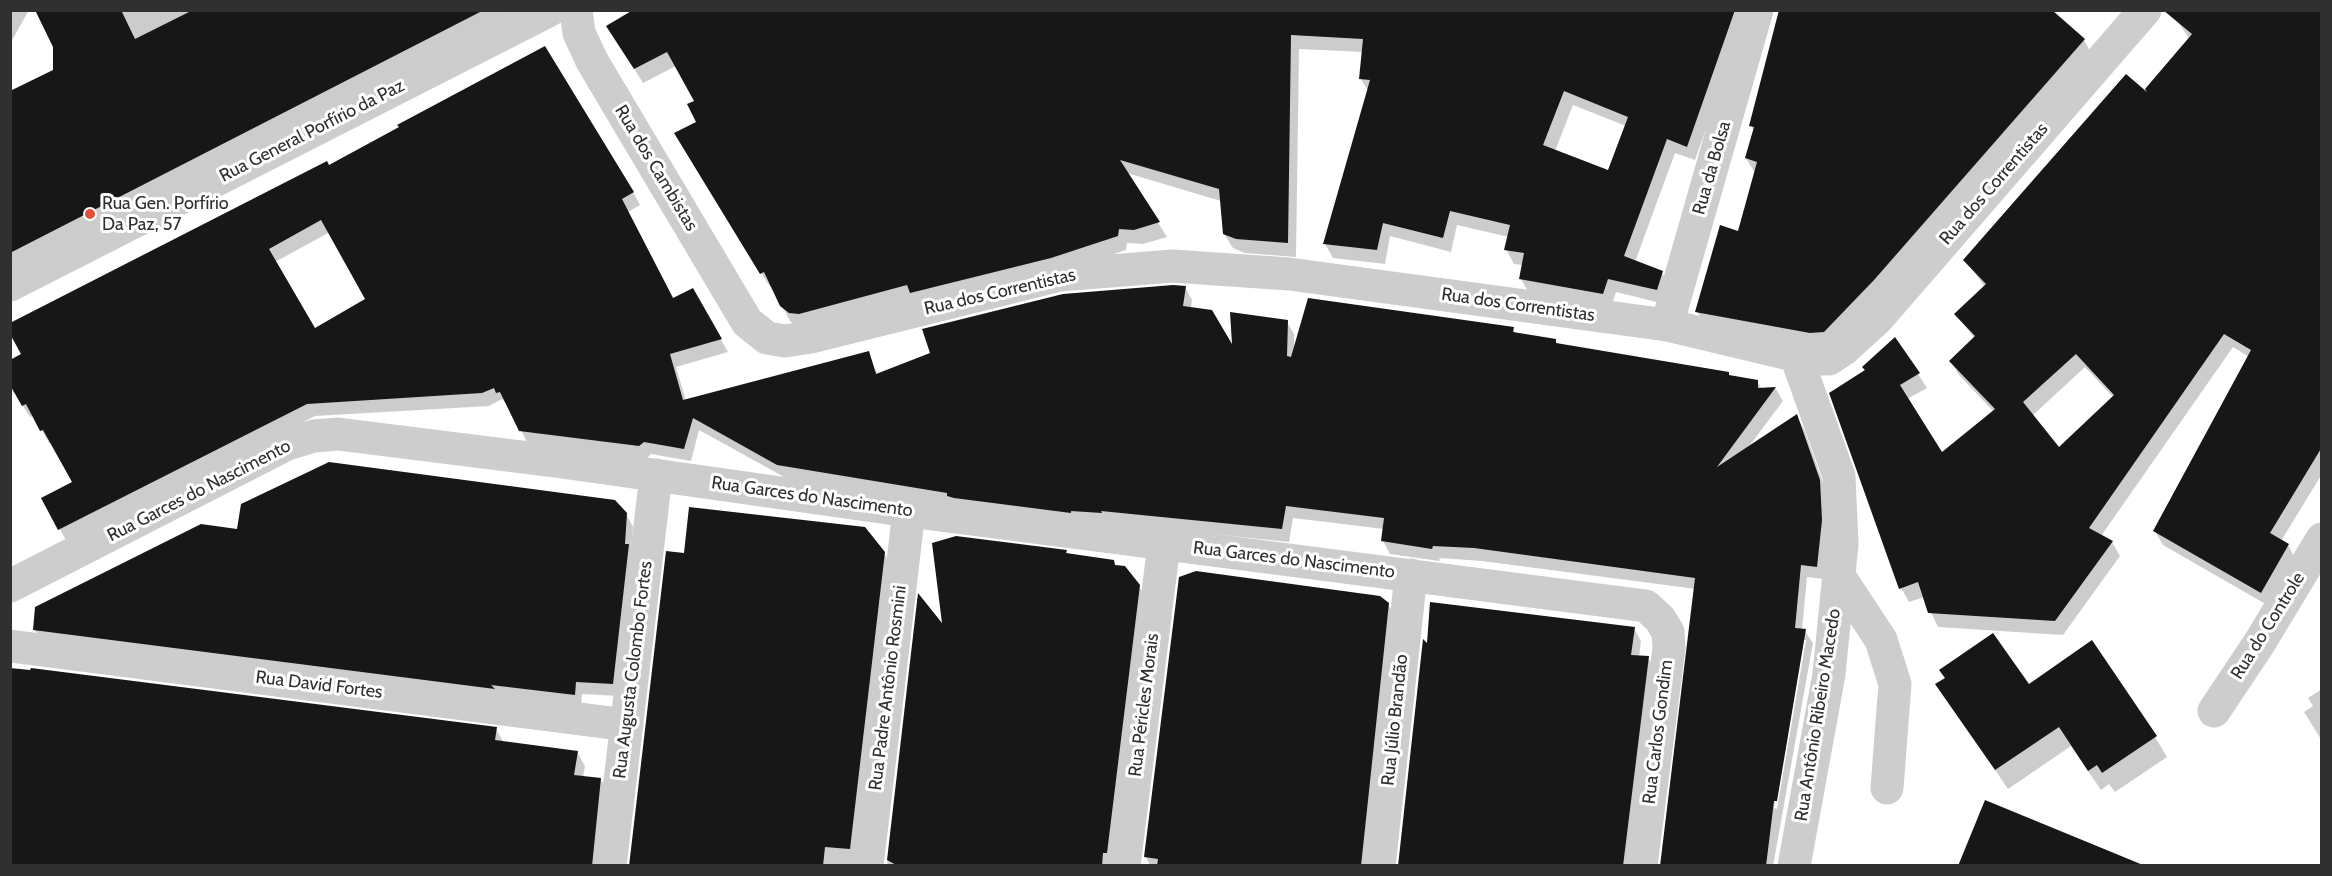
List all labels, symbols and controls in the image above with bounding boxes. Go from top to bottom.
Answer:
street label: Rua General Porfírio da Paz [216,75,408,187]
street label: Rua dos Cambistas [610,101,702,235]
street label: Rua da Bolsa [1688,119,1736,217]
street label: Rua dos Correntistas [1935,119,2053,249]
place label: Rua Gen. Porfírio Da Paz, 57 [102,193,229,236]
marker: Rua Gen. Porfírio Da Paz, 57 [83,207,97,221]
street label: Rua dos Correntistas [922,264,1078,320]
street label: Rua dos Correntistas [1440,284,1596,326]
street label: Rua Garces do Nascimento [104,435,294,547]
street label: Rua Garces do Nascimento [710,472,914,522]
street label: Rua Garces do Nascimento [1192,537,1396,583]
street label: Rua Augusta Colombo Fortes [609,560,657,780]
street label: Rua do Controle [2226,568,2310,684]
street label: Rua Padre Antônio Rosmini [865,584,911,792]
street label: Rua Antônio Ribeiro Macedo [1791,607,1845,823]
street label: Rua Péricles Morais [1124,632,1164,778]
street label: Rua Júlio Brandão [1377,653,1413,787]
street label: Rua Carlos Gondim [1638,659,1678,805]
street label: Rua David Fortes [254,667,384,703]

